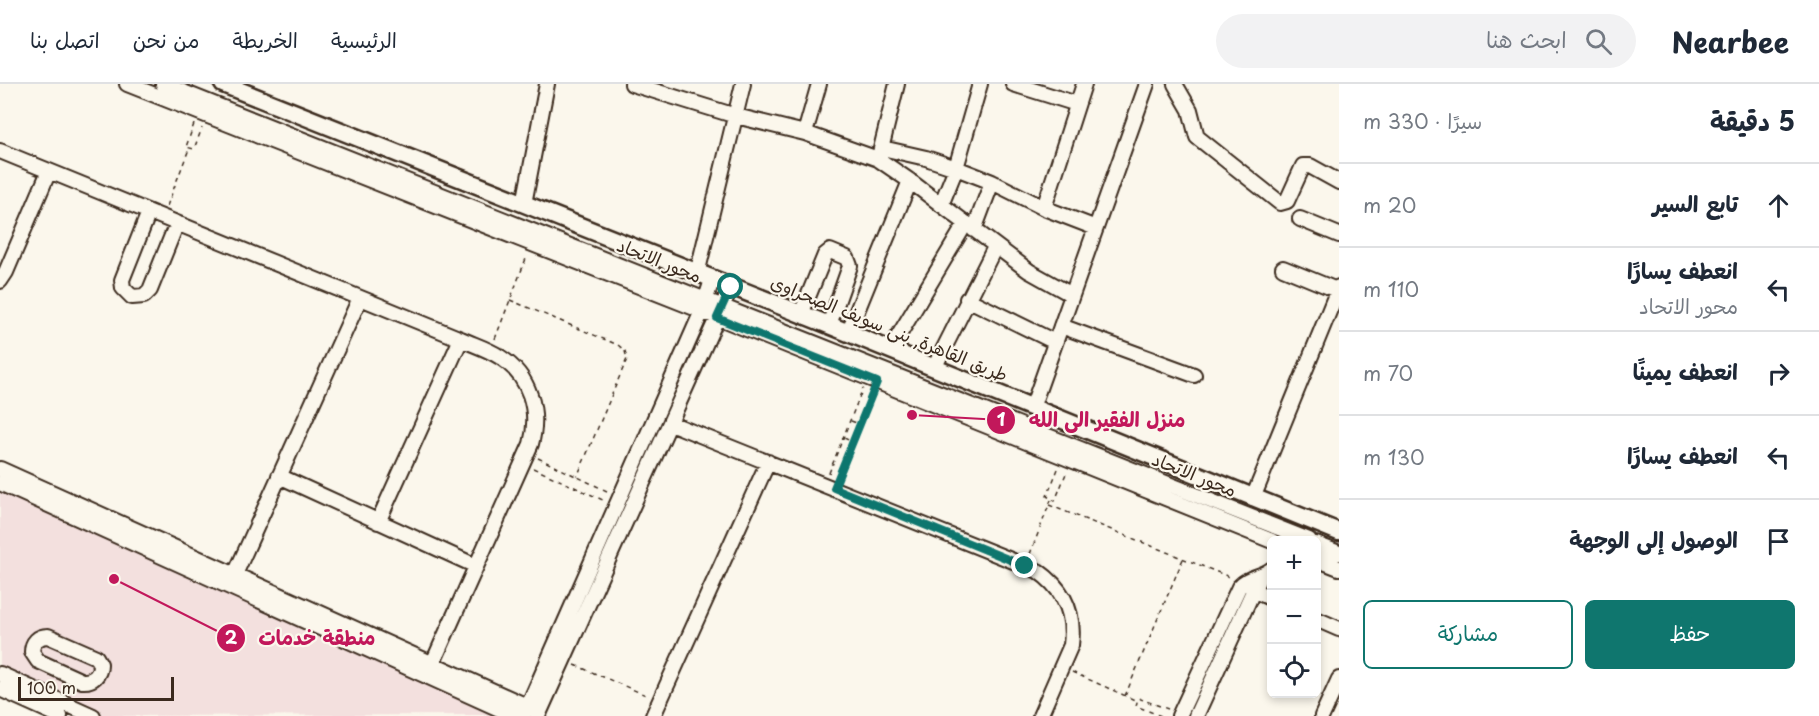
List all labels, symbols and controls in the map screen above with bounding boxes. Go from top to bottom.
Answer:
search box [1216,14,1636,68]
text: Nearbee [1672,20,1789,63]
text: ابحث هنا [1486,22,1567,55]
text: اتصل بنا [30,23,100,55]
text: من نحن [133,23,199,55]
text: الخريطة [232,23,298,55]
text: الرئيسية [331,23,397,55]
icon: search [1582,25,1615,58]
text: 5 دقيقة [1710,101,1795,140]
text: سيرًا · 330 m [1363,106,1482,136]
text: تابع السير [1653,186,1738,219]
icon: ahead [1762,189,1795,222]
text: 20 m [1363,190,1416,220]
street label: محور الاتحاد [613,230,706,289]
text: انعطف يسارًا [1627,253,1738,286]
street label: طريق القاهرة, بنى سويف الصحراوى [767,268,1012,388]
route start [717,273,743,299]
icon: left [1762,273,1795,306]
text: 110 m [1363,274,1419,304]
text: محور الاتحاد [1639,291,1738,321]
text: انعطف يمينًا [1633,354,1738,387]
icon: right [1762,357,1795,390]
text: 70 m [1363,358,1413,388]
callout: منزل الفقير الى الله [986,401,1197,439]
text: منزل الفقير الى الله [1029,404,1185,434]
text: 1 [997,405,1006,432]
text: انعطف يسارًا [1627,438,1738,471]
icon: left [1762,441,1795,474]
text: 130 m [1363,442,1425,472]
street label: محور الاتحاد [1148,444,1241,503]
text: الوصول إلى الوجهة [1569,522,1738,555]
icon: arrive [1762,525,1795,558]
map controls [1267,536,1321,698]
button: + [1267,536,1321,590]
route end [1011,552,1037,578]
button: − [1267,590,1321,644]
button: مشاركة [1363,600,1573,669]
button: حفظ [1585,600,1795,669]
callout: منطقة خدمات [216,619,387,657]
text: منطقة خدمات [259,622,375,652]
text: 2 [225,623,238,650]
button: locate [1267,644,1321,698]
scale bar [18,674,174,702]
text: 100 m [27,675,76,699]

